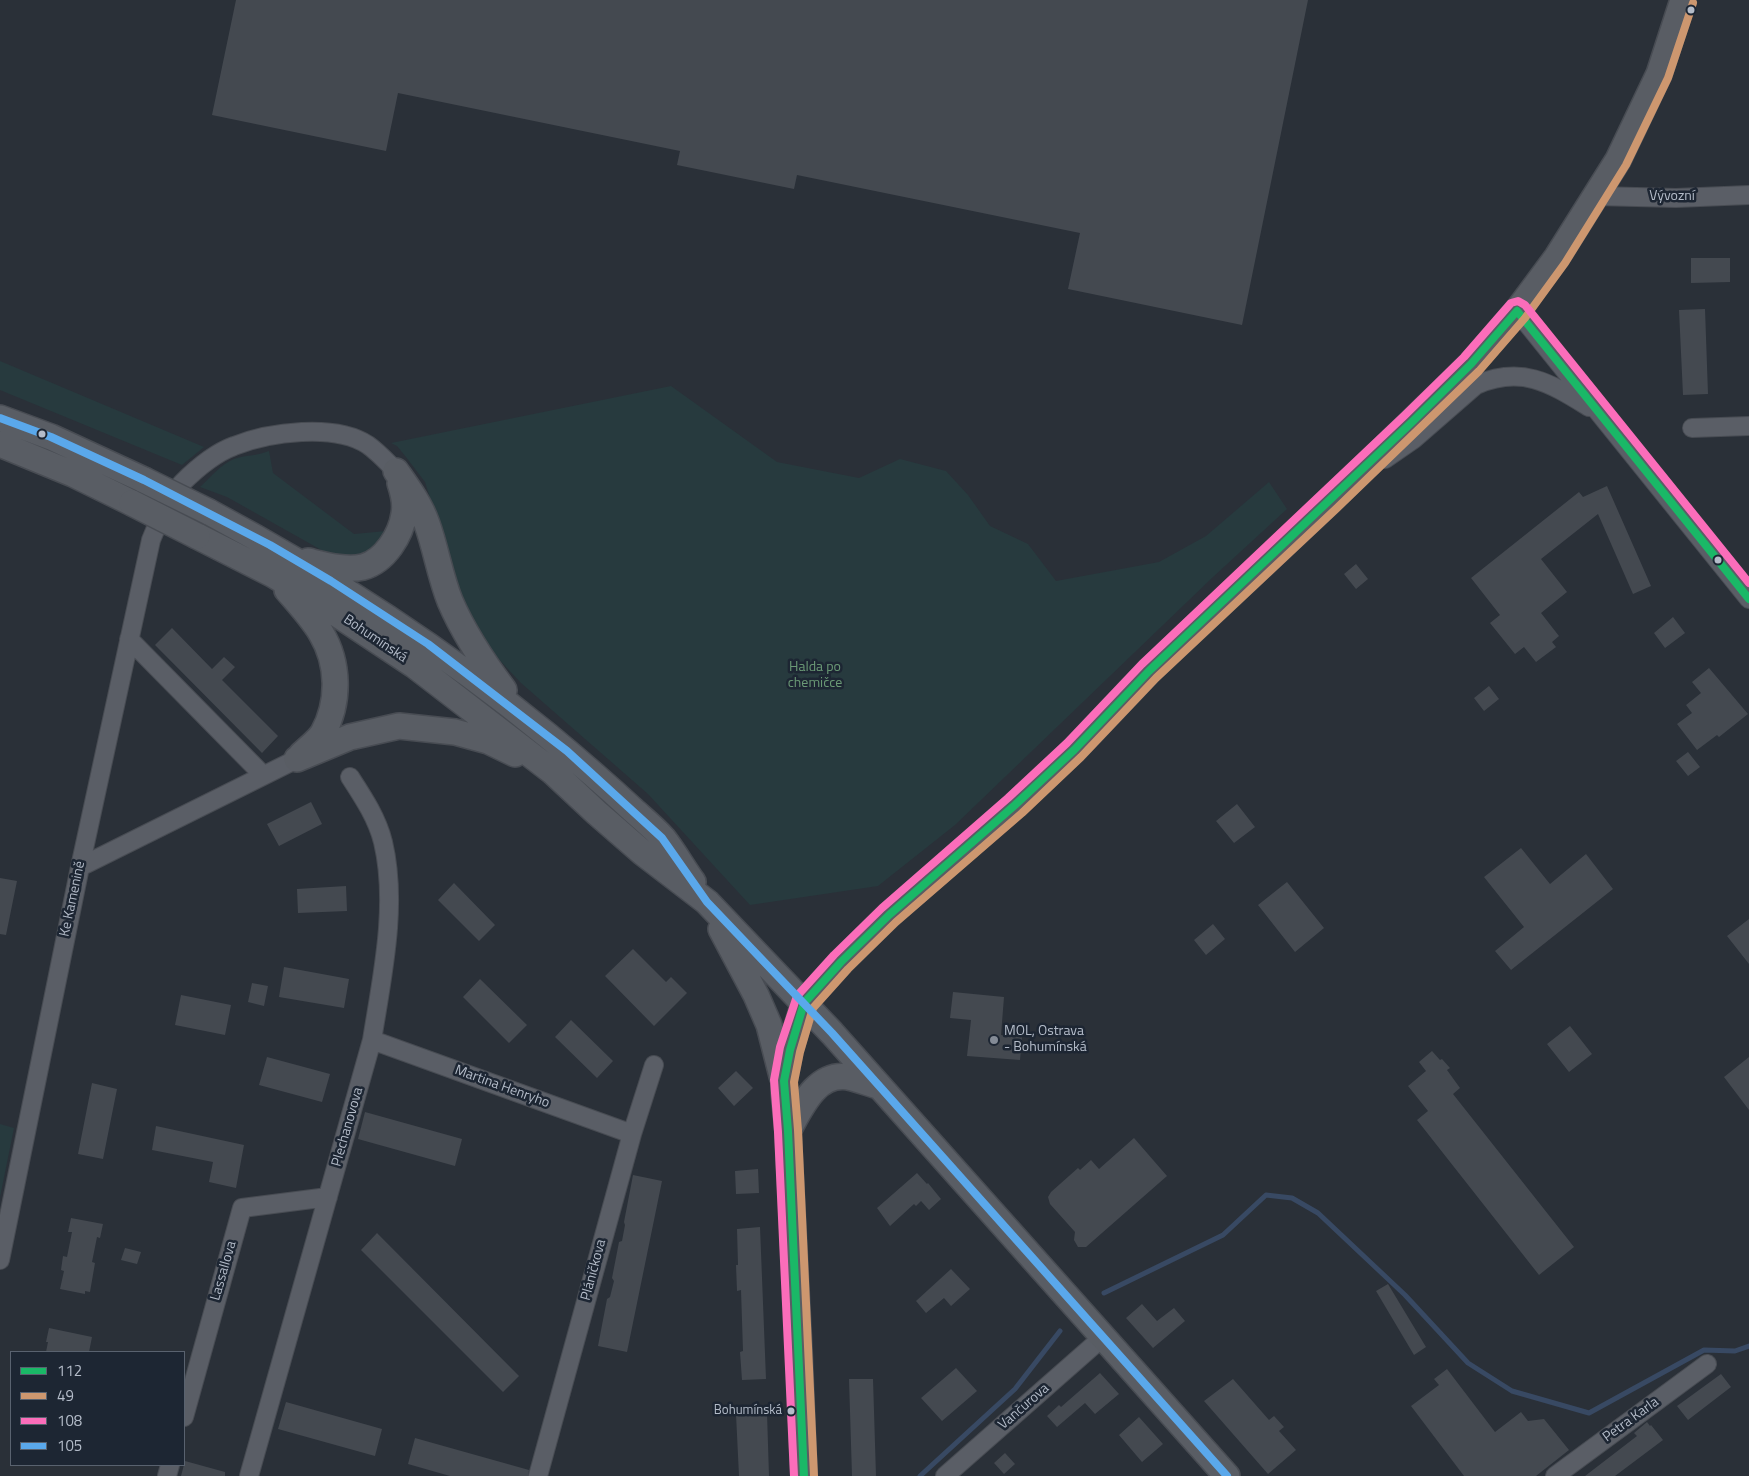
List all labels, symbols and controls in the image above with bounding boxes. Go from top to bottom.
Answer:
unlabelled marker [1686,5,1696,15]
street label: Vývozní [1649,189,1695,205]
unlabelled marker [37,429,47,439]
unlabelled marker [1713,555,1723,565]
street label: Bohumínská [340,612,410,666]
park label: Halda po chemičce [788,660,842,692]
street label: Ke Kamenině [57,860,89,938]
place label: MOL, Ostrava - Bohumínská [1004,1024,1087,1056]
marker: MOL, Ostrava - Bohumínská [988,1034,1000,1046]
street label: Martina Henryho [452,1062,552,1112]
street label: Plechanovova [329,1085,367,1169]
street label: Pláničkova [578,1238,610,1302]
street label: Lassallova [208,1239,240,1303]
legend [10,1351,185,1466]
text: 112 [57,1359,82,1382]
street label: Vančurova [995,1381,1053,1433]
text: 49 [57,1384,74,1407]
street label: Petra Karla [1600,1394,1662,1446]
place label: Bohumínská [714,1403,782,1419]
marker: Bohumínská [786,1406,796,1416]
text: 108 [57,1409,82,1432]
text: 105 [57,1434,82,1457]

